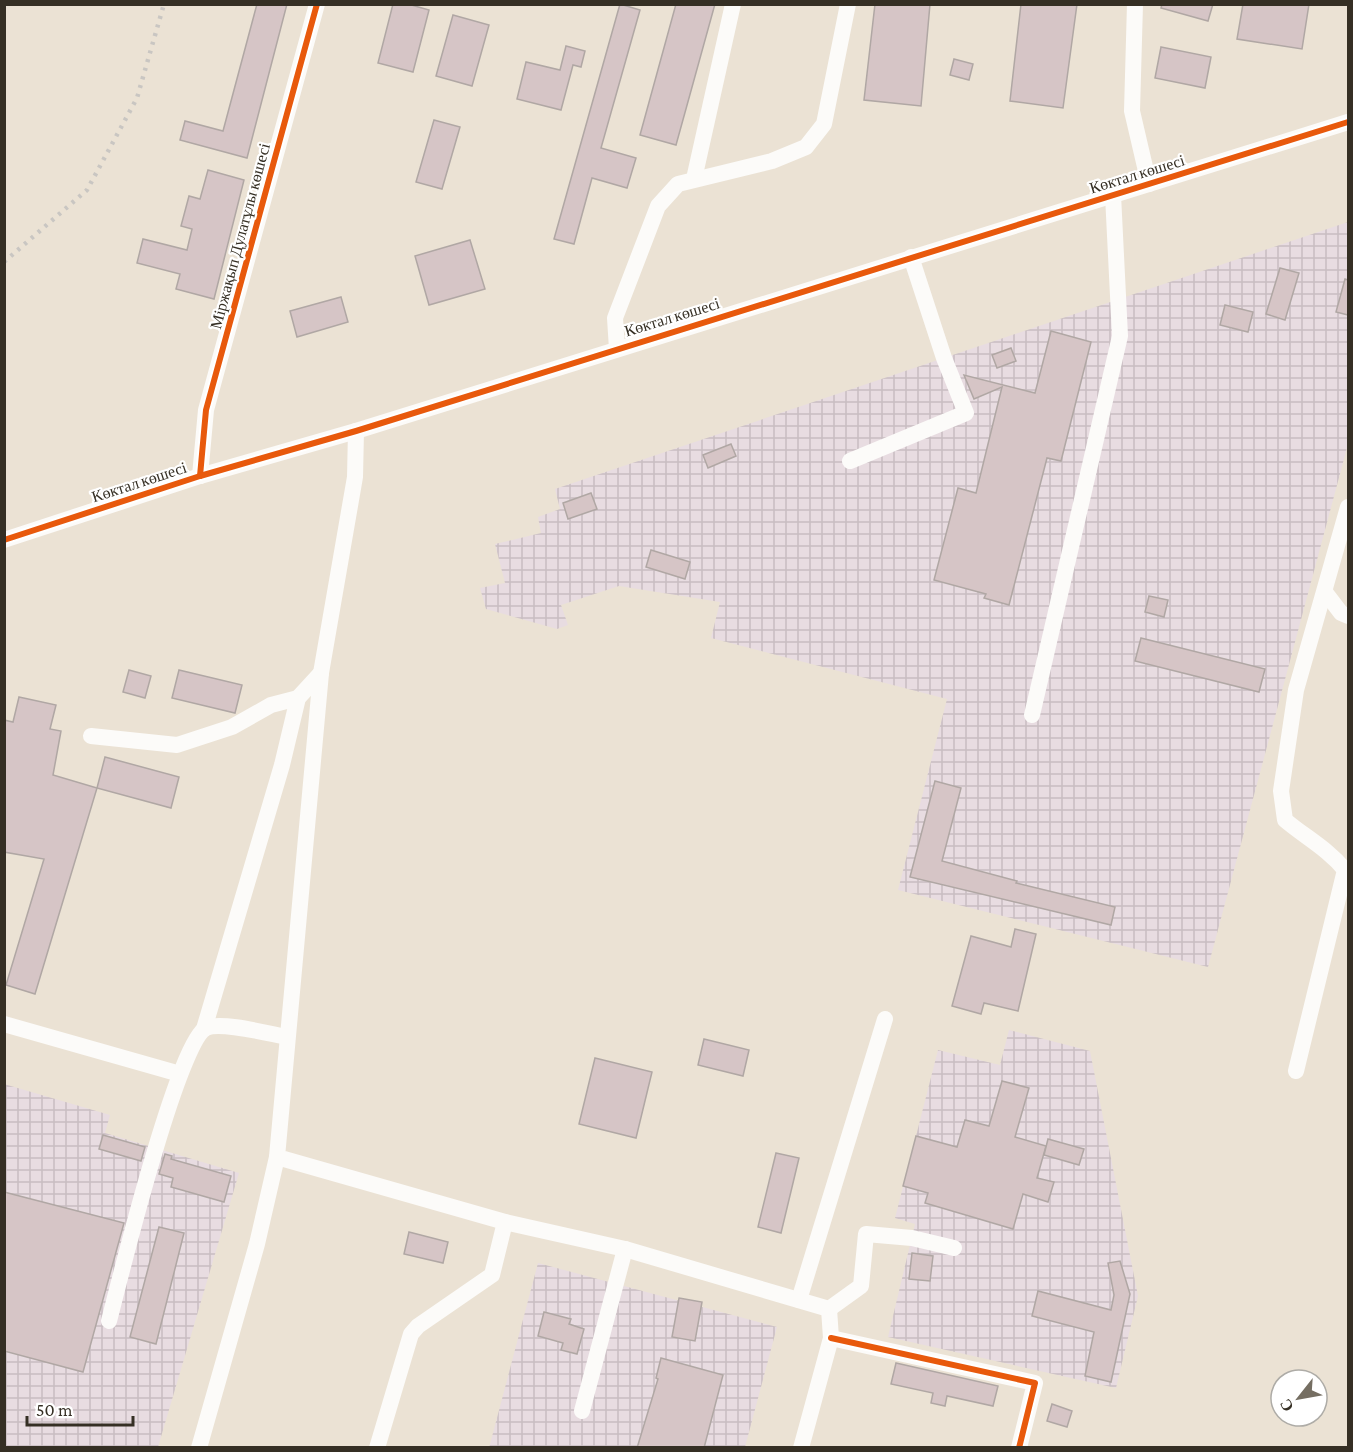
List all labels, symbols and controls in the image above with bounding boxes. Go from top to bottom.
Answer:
street label: Міржақып Дулатұлы көшесі [207,141,274,331]
street label: Көктал көшесі [1087,151,1187,197]
street label: Көктал көшесі [622,294,722,340]
street label: Көктал көшесі [89,458,189,505]
north arrow [1269,1368,1329,1428]
scale bar [27,1389,134,1427]
text: С [1276,1396,1297,1415]
text: 50 m [36,1400,73,1420]

